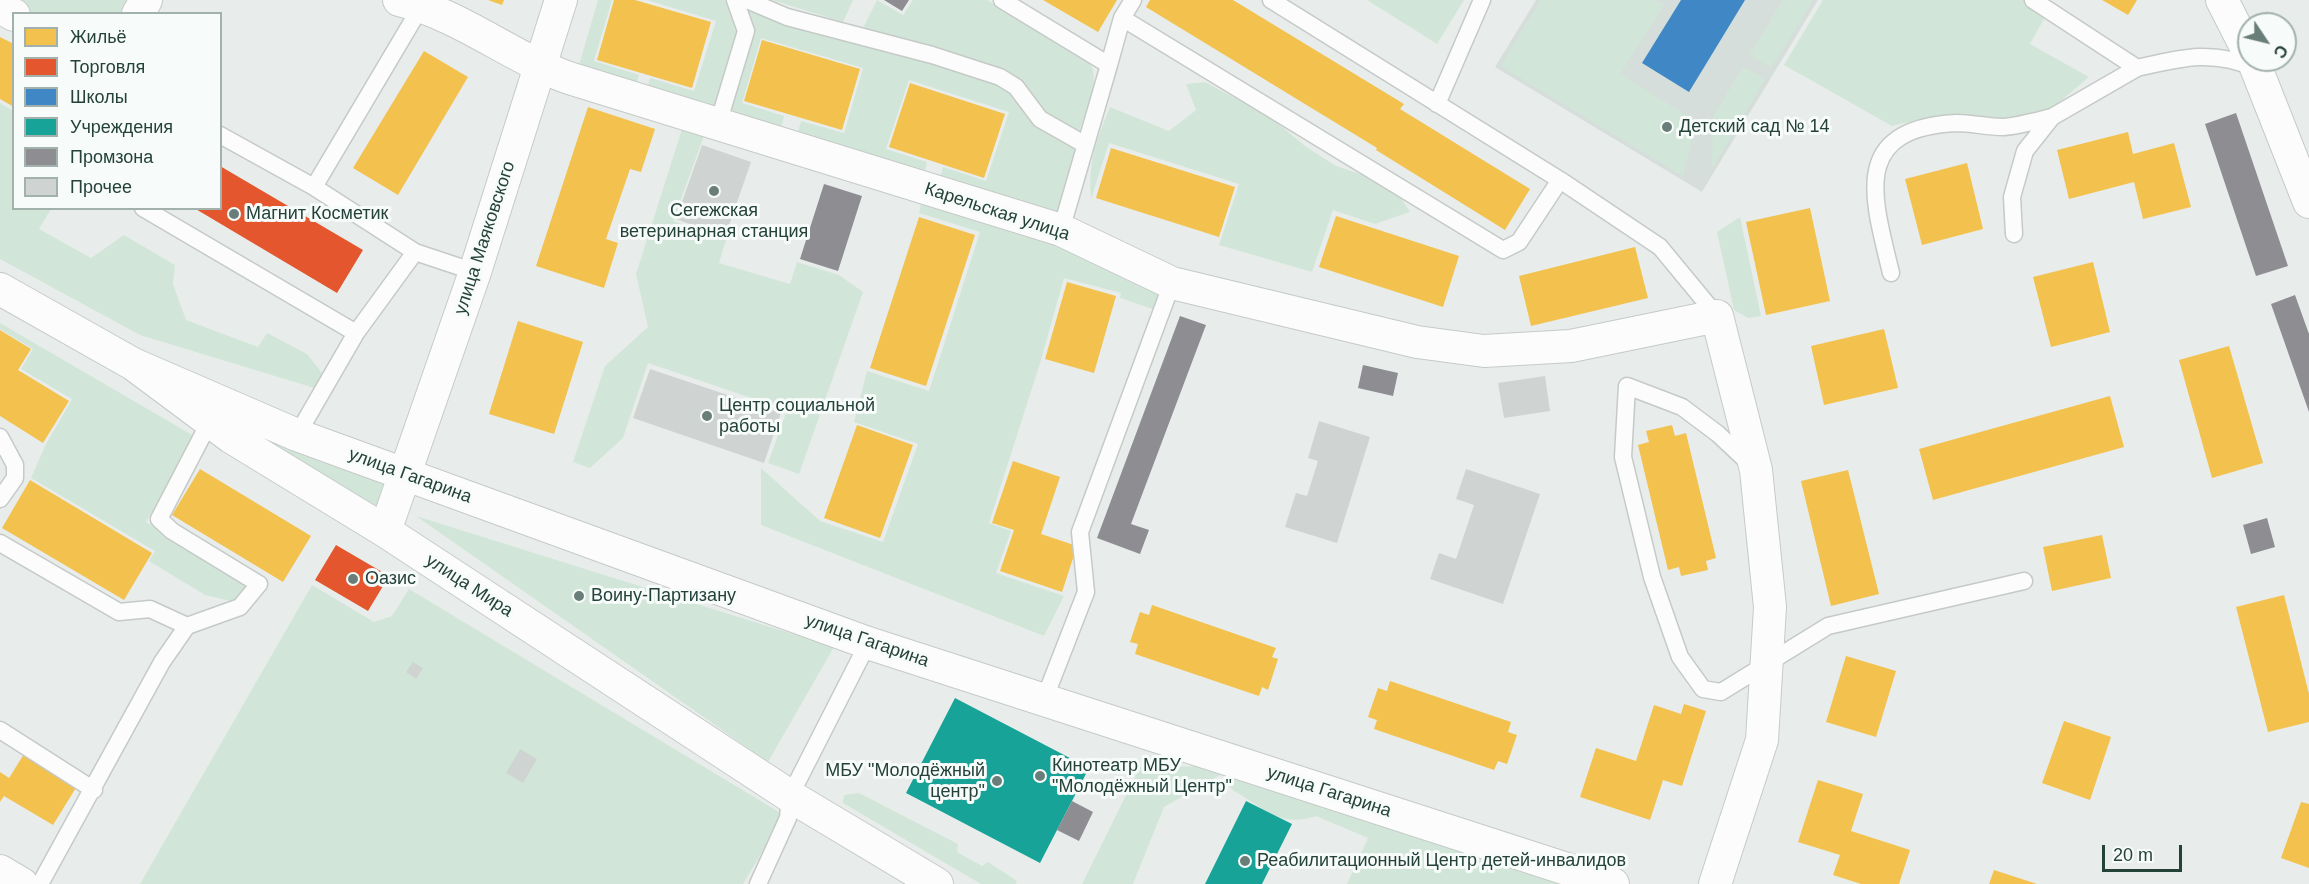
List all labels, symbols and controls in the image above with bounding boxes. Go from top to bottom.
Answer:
legend [12,12,222,210]
north arrow [2237,12,2297,72]
text: Жильё [70,27,127,47]
text: С [2270,42,2291,61]
text: Торговля [70,57,145,77]
text: Школы [70,87,128,107]
place label: Детский сад № 14 [1679,116,1829,138]
text: Учреждения [70,117,173,137]
marker: Детский сад № 14 [1660,120,1674,134]
text: Промзона [70,147,153,167]
street label: улица Маяковского [450,159,520,317]
text: Прочее [70,177,132,197]
street label: Карельская улица [922,178,1072,246]
marker: Сегежская ветеринарная станция [707,184,721,198]
place label: Сегежская ветеринарная станция [620,200,808,242]
place label: Магнит Косметик [246,203,388,225]
marker: Магнит Косметик [227,207,241,221]
place label: Центр социальной работы [719,395,875,438]
marker: Центр социальной работы [700,409,714,423]
street label: улица Гагарина [345,444,475,508]
street label: улица Мира [421,550,517,622]
place label: Оазис [365,568,416,590]
marker: Оазис [346,572,360,586]
place label: Воину-Партизану [591,585,736,607]
marker: Воину-Партизану [572,589,586,603]
street label: улица Гагарина [802,610,932,672]
place label: Кинотеатр МБУ "Молодёжный Центр" [1052,755,1232,798]
place label: МБУ "Молодёжный центр" [825,760,985,802]
street label: улица Гагарина [1264,762,1394,822]
marker: Кинотеатр МБУ "Молодёжный Центр" [1033,769,1047,783]
marker: МБУ "Молодёжный центр" [990,774,1004,788]
scale bar [2105,833,2184,871]
text: 20 m [2113,845,2153,865]
place label: Реабилитационный Центр детей-инвалидов [1257,850,1626,872]
marker: Реабилитационный Центр детей-инвалидов [1238,854,1252,868]

